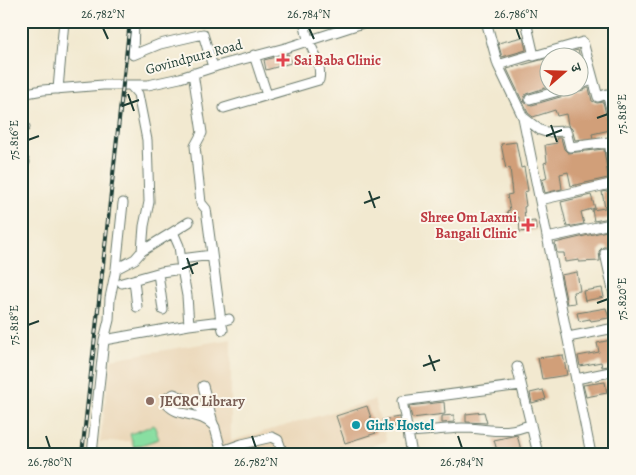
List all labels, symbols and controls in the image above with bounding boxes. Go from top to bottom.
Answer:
text: 26.782°N [81,6,125,22]
text: 26.784°N [287,6,331,22]
text: 26.786°N [494,6,538,22]
street label: Govindpura Road [143,35,245,79]
north arrow [538,48,588,98]
place label: Sai Baba Clinic [294,51,381,70]
marker: Sai Baba Clinic [276,53,290,67]
text: उ [565,60,586,75]
text: 75.818°E [614,94,630,134]
text: 75.816°E [6,120,22,160]
place label: Shree Om Laxmi Bangali Clinic [420,208,517,243]
marker: Shree Om Laxmi Bangali Clinic [521,218,535,232]
text: 75.820°E [614,278,630,320]
text: 75.818°E [6,305,22,345]
place label: JECRC Library [160,392,245,411]
marker: JECRC Library [144,395,156,407]
place label: Girls Hostel [366,416,435,435]
marker: Girls Hostel [350,419,362,431]
text: 26.780°N [28,454,73,470]
text: 26.782°N [234,454,278,470]
text: 26.784°N [440,454,484,470]

